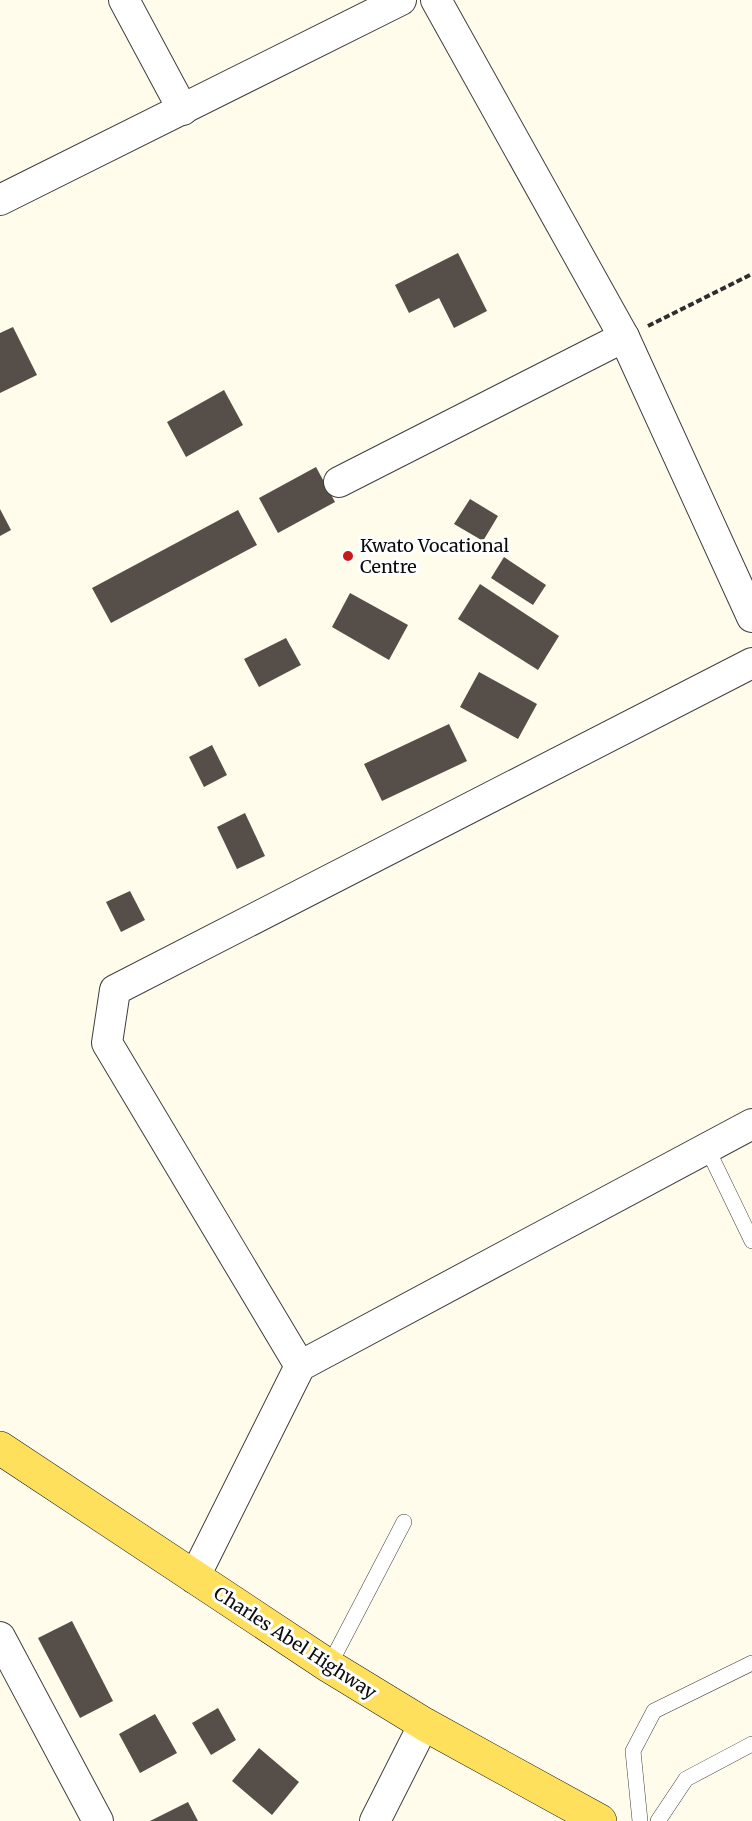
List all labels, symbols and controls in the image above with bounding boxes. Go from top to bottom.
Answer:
place label: Kwato Vocational Centre [360,534,510,578]
marker: Kwato Vocational Centre [341,549,355,563]
street label: Charles Abel Highway [210,1581,381,1704]

